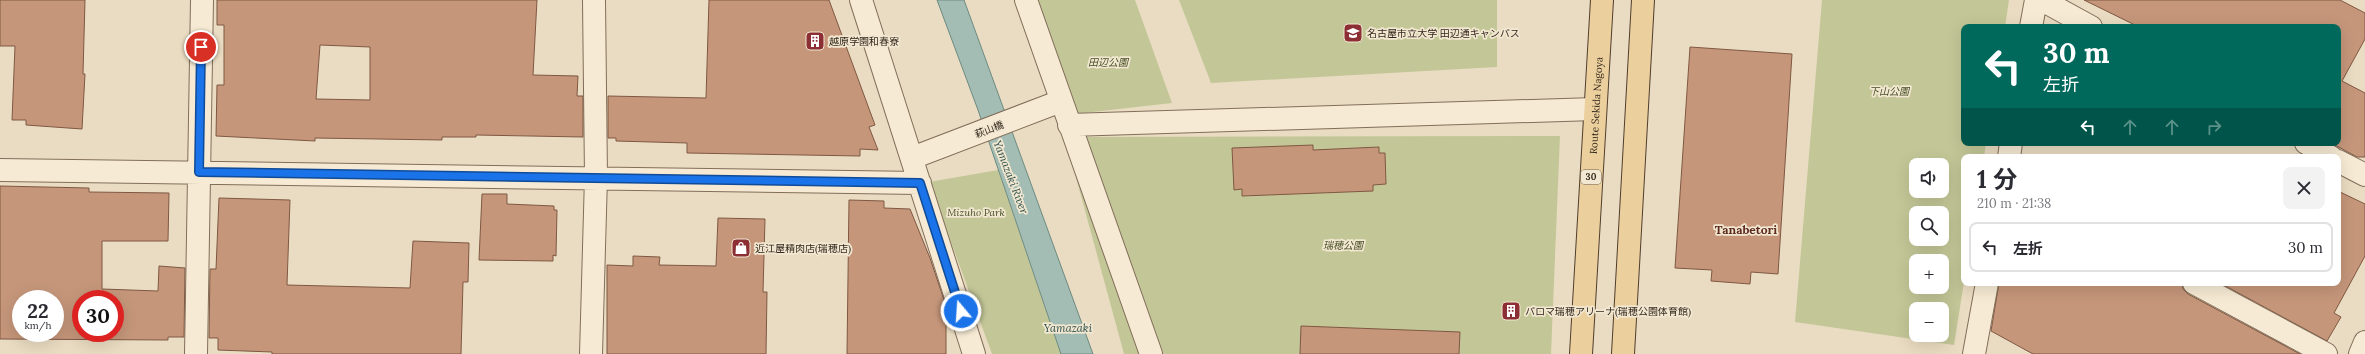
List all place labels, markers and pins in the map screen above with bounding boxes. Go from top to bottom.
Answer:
school or university icon: 名古屋市立大学 田辺通キャンパス [1342,22,1364,44]
place label: 名古屋市立大学 田辺通キャンパス [1367,27,1520,40]
pin [184,30,218,64]
building icon: 越原学園和春寮 [804,30,826,52]
place label: 越原学園和春寮 [829,35,899,48]
shop icon: 近江屋精肉店(瑞穂店) [730,237,752,259]
place label: 近江屋精肉店(瑞穂店) [755,242,851,255]
building icon: パロマ瑞穂アリーナ(瑞穂公園体育館) [1500,300,1522,322]
place label: パロマ瑞穂アリーナ(瑞穂公園体育館) [1525,305,1691,318]

